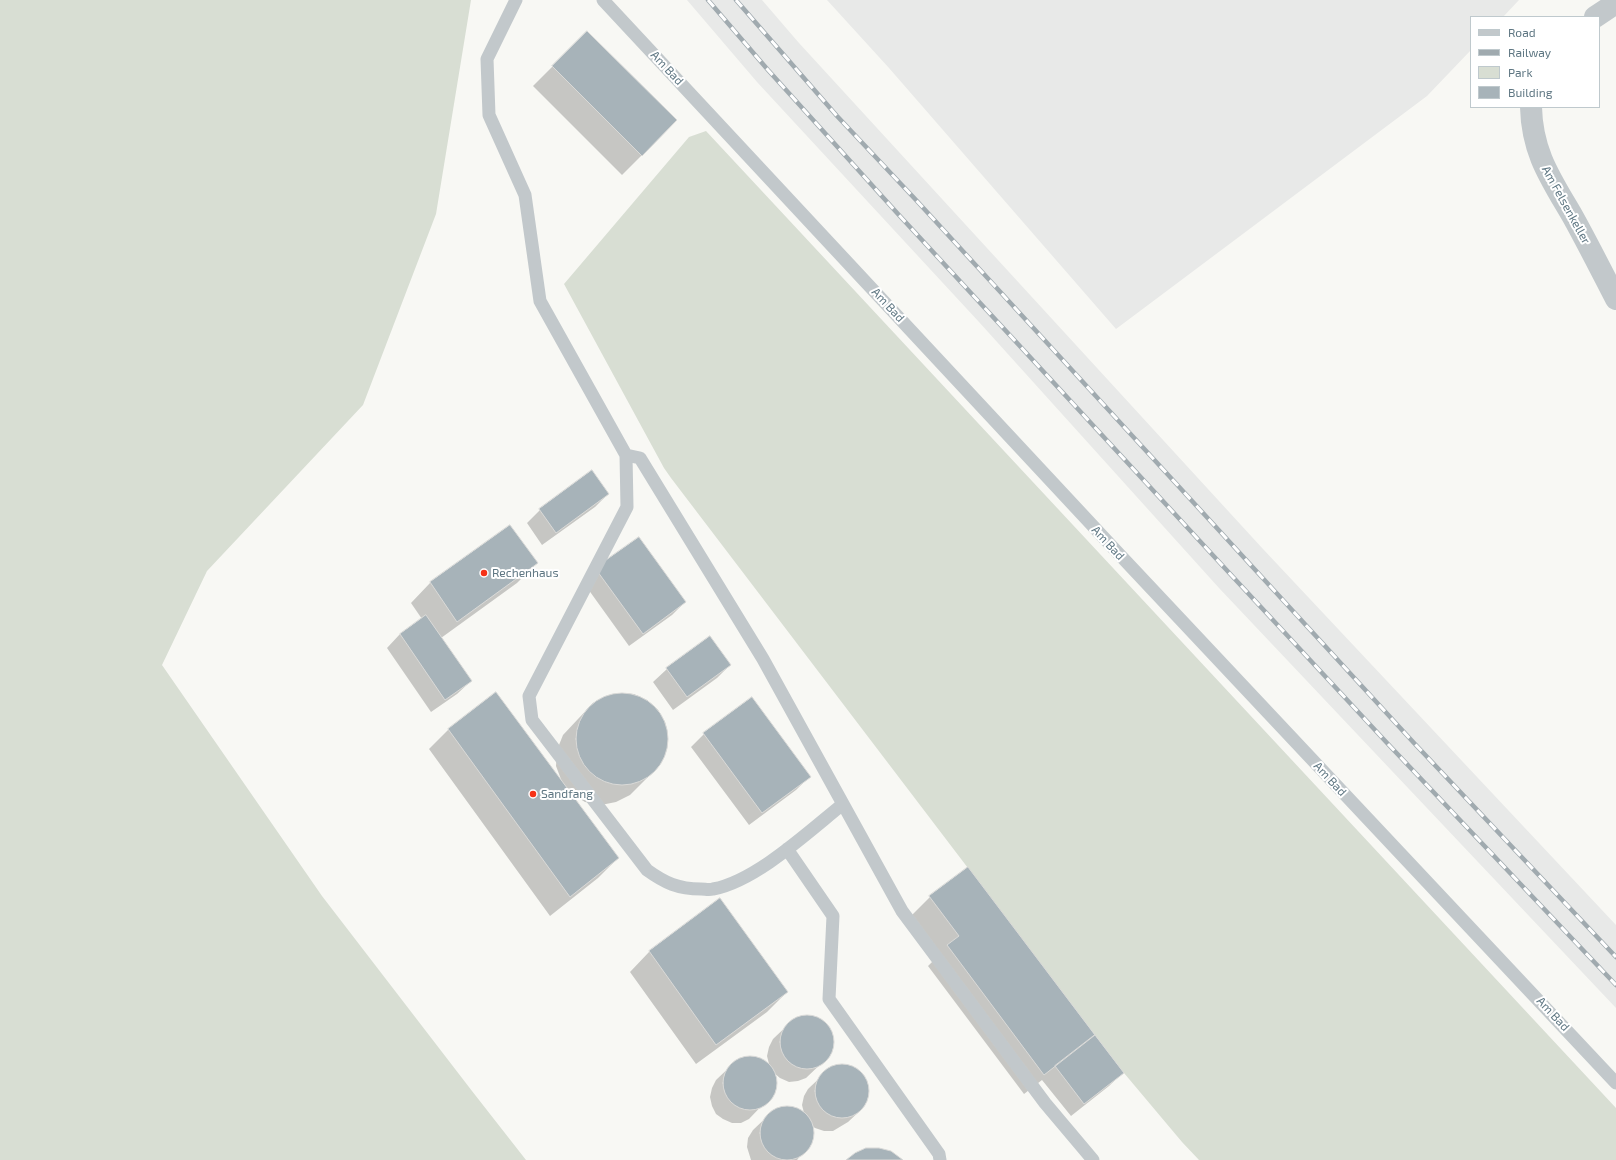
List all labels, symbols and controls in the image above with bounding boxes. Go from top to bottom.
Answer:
legend [1470,16,1600,108]
text: Road [1508,25,1536,39]
text: Railway [1508,45,1551,59]
street label: Am Bad [648,48,686,88]
text: Park [1508,65,1533,79]
text: Building [1508,85,1552,99]
street label: Am Felsenkeller [1539,163,1593,247]
street label: Am Bad [869,285,907,325]
street label: Am Bad [1089,523,1127,563]
place label: Rechenhaus [492,566,559,580]
marker: Rechenhaus [479,568,489,578]
street label: Am Bad [1311,759,1349,799]
place label: Sandfang [541,787,593,801]
marker: Sandfang [528,789,538,799]
street label: Am Bad [1534,994,1572,1034]

